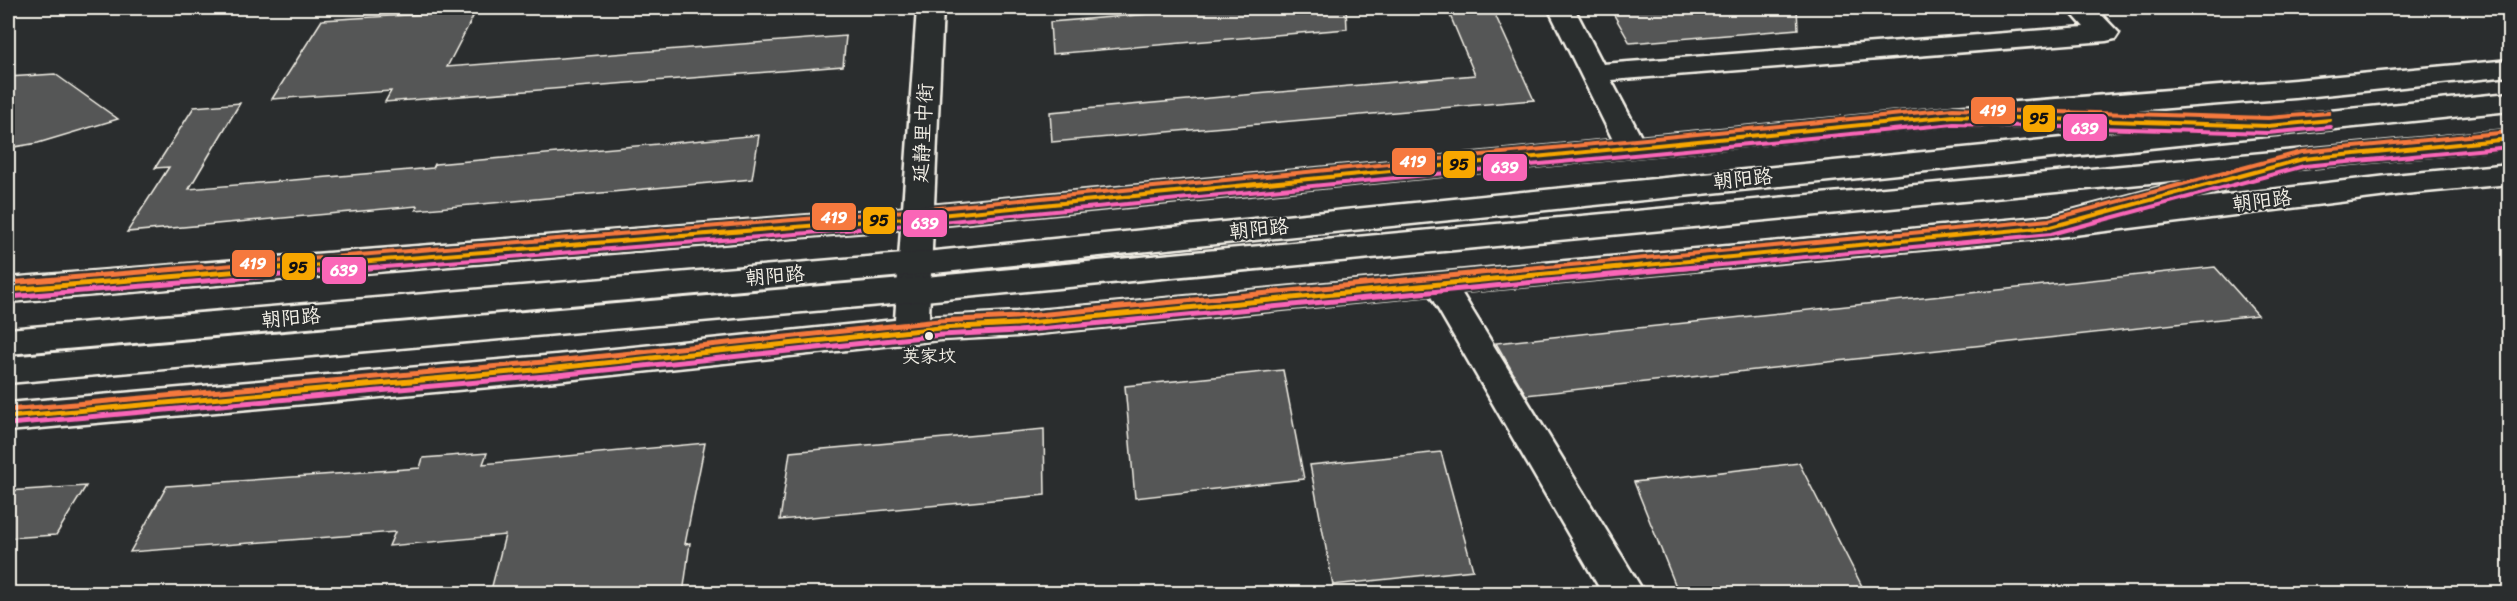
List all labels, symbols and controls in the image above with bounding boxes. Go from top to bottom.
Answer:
street label: 延静里中街 [903,82,943,184]
line badge: 419 [1970,96,2016,125]
text: 419 [1979,96,2007,125]
line badge: 95 [2022,104,2056,133]
text: 95 [2029,104,2049,133]
line badge: 639 [2062,113,2108,142]
text: 639 [2070,114,2099,143]
line badge: 419 [1391,147,1436,176]
text: 419 [1399,147,1427,176]
line badge: 95 [1442,150,1476,179]
text: 95 [1449,150,1469,179]
line badge: 639 [1482,153,1528,182]
text: 639 [1490,153,1519,182]
street label: 朝阳路 [1711,158,1776,200]
street label: 朝阳路 [2230,180,2295,222]
line badge: 419 [811,202,857,231]
text: 419 [820,203,848,232]
line badge: 95 [862,206,896,235]
text: 95 [869,206,889,235]
street label: 朝阳路 [1227,208,1292,250]
line badge: 639 [902,209,948,238]
text: 639 [910,209,939,238]
line badge: 419 [231,249,276,278]
text: 419 [239,249,267,278]
line badge: 95 [281,252,316,281]
text: 95 [288,253,308,282]
line badge: 639 [321,256,367,285]
text: 639 [329,256,358,285]
street label: 朝阳路 [744,256,807,296]
street label: 朝阳路 [260,298,323,338]
marker: 英家坟 [923,330,935,342]
place label: 英家坟 [902,340,956,372]

